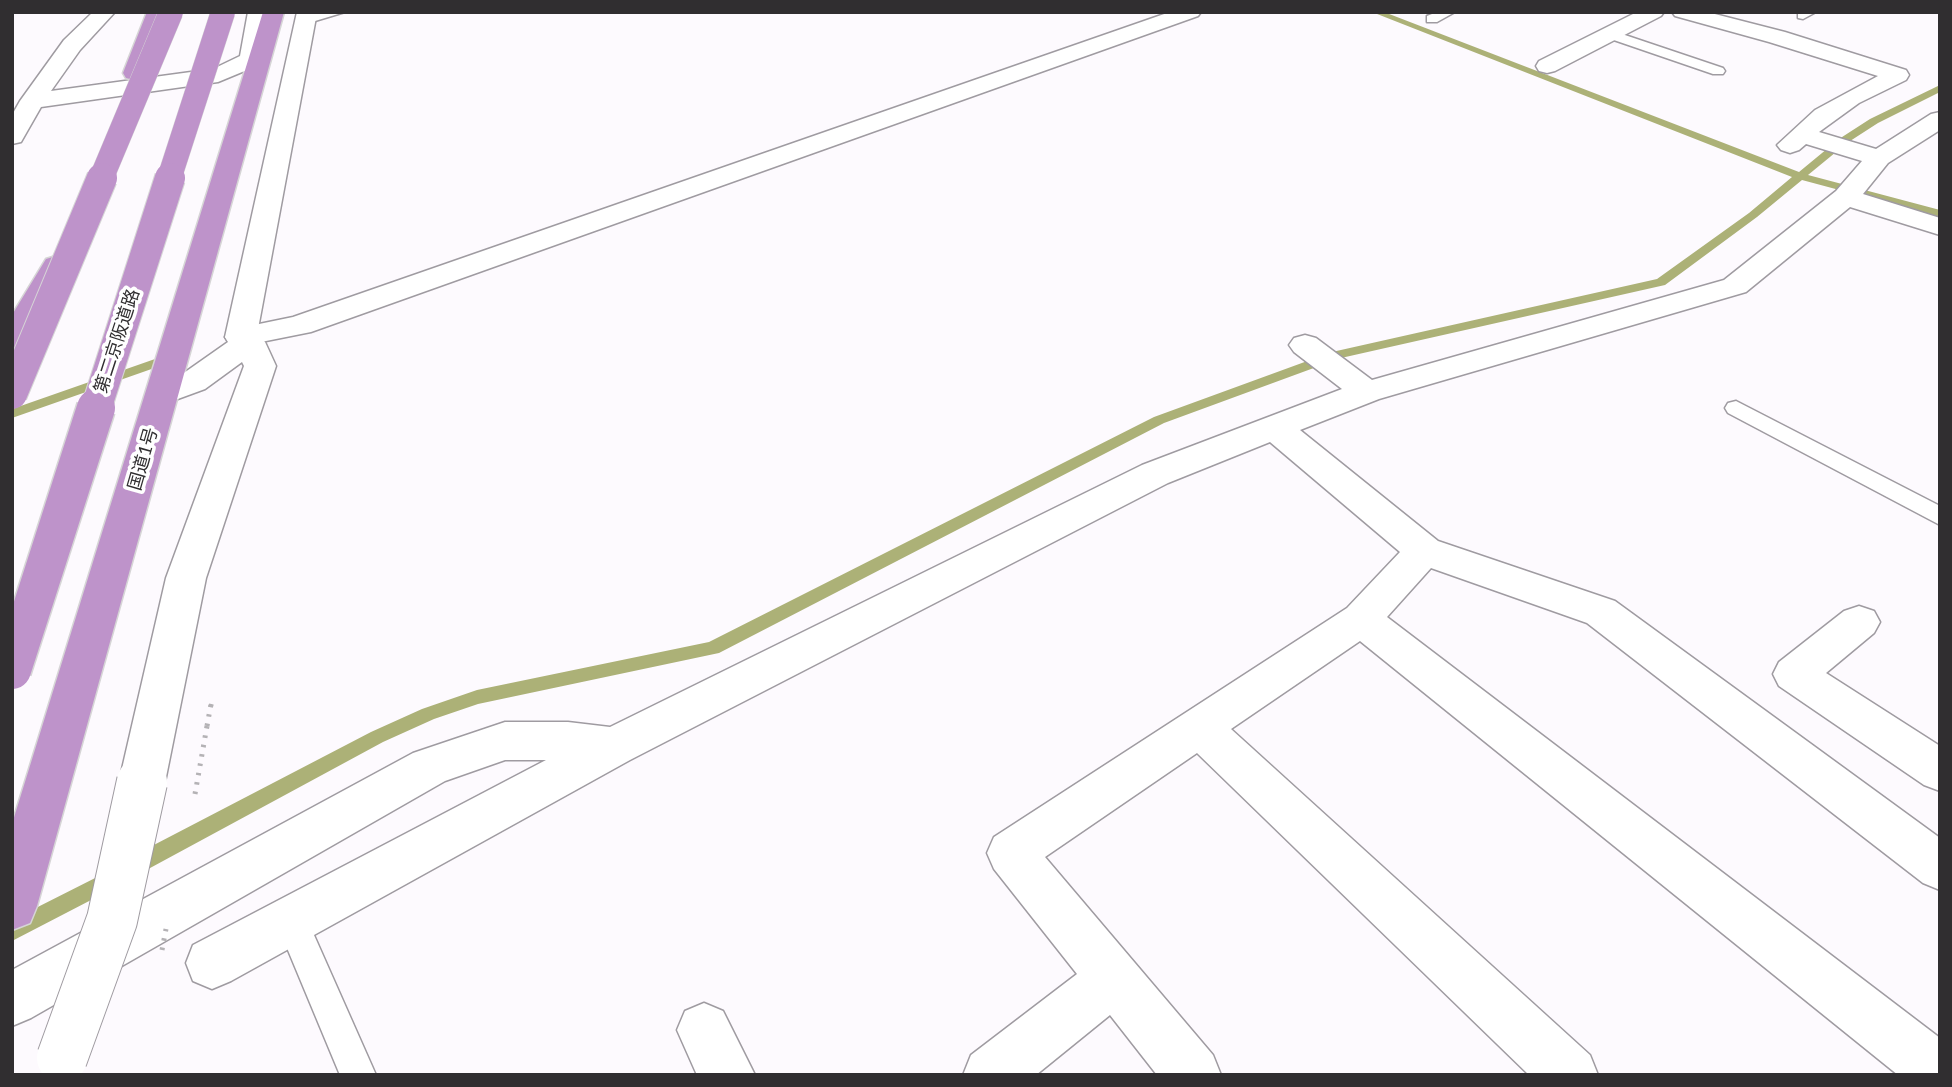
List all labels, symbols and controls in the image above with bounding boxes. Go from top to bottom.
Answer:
street label: 第二京阪道路 [90,286,144,396]
street label: 国道1号 [124,425,162,493]

